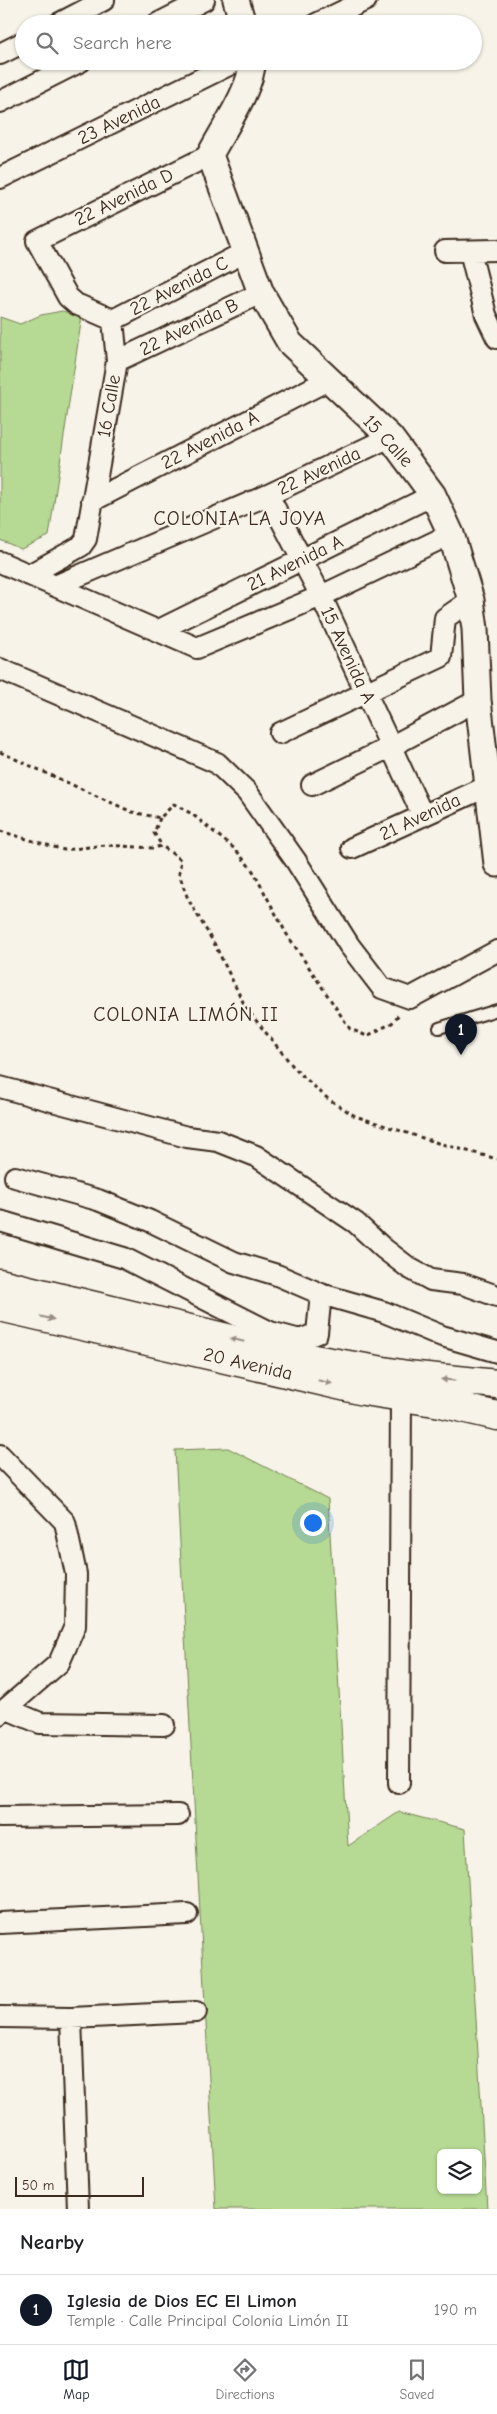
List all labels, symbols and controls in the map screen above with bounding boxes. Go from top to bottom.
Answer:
search box [15,15,482,70]
icon: search [33,29,61,57]
text: Search here [73,32,172,54]
street label: 23 Avenida [74,91,164,149]
street label: 22 Avenida D [71,164,177,230]
street label: 22 Avenida C [126,252,232,320]
street label: 22 Avenida B [136,294,242,360]
street label: 16 Calle [93,373,125,439]
street label: 22 Avenida A [158,406,262,474]
street label: 15 Calle [358,410,418,472]
street label: 22 Avenida [274,442,364,500]
district label: COLONIA LA JOYA [154,507,326,530]
street label: 21 Avenida A [243,530,347,596]
street label: 15 Avenida A [316,603,380,707]
street label: 21 Avenida [376,789,464,845]
district label: COLONIA LIMÓN II [93,1002,279,1026]
pin: 1 [445,1014,477,1055]
one-way arrow [40,1314,55,1322]
one-way arrow [230,1336,245,1344]
street label: 20 Avenida [201,1343,295,1385]
one-way arrow [440,1375,456,1383]
one-way arrow [318,1378,333,1386]
your location [300,1510,326,1536]
map controls [437,2149,482,2194]
button: layers [437,2149,482,2194]
scale bar [15,2174,144,2197]
text: 50 m [22,2177,54,2194]
text: Nearby [20,2230,84,2254]
text: Iglesia de Dios EC El Limon [67,2290,297,2312]
text: 1 [33,2301,39,2319]
text: 190 m [434,2301,477,2319]
text: Temple · Calle Principal Colonia Limón II [67,2312,348,2330]
tab: Map [62,2356,90,2403]
tab: Directions [215,2356,275,2403]
tab: Saved [400,2356,435,2403]

